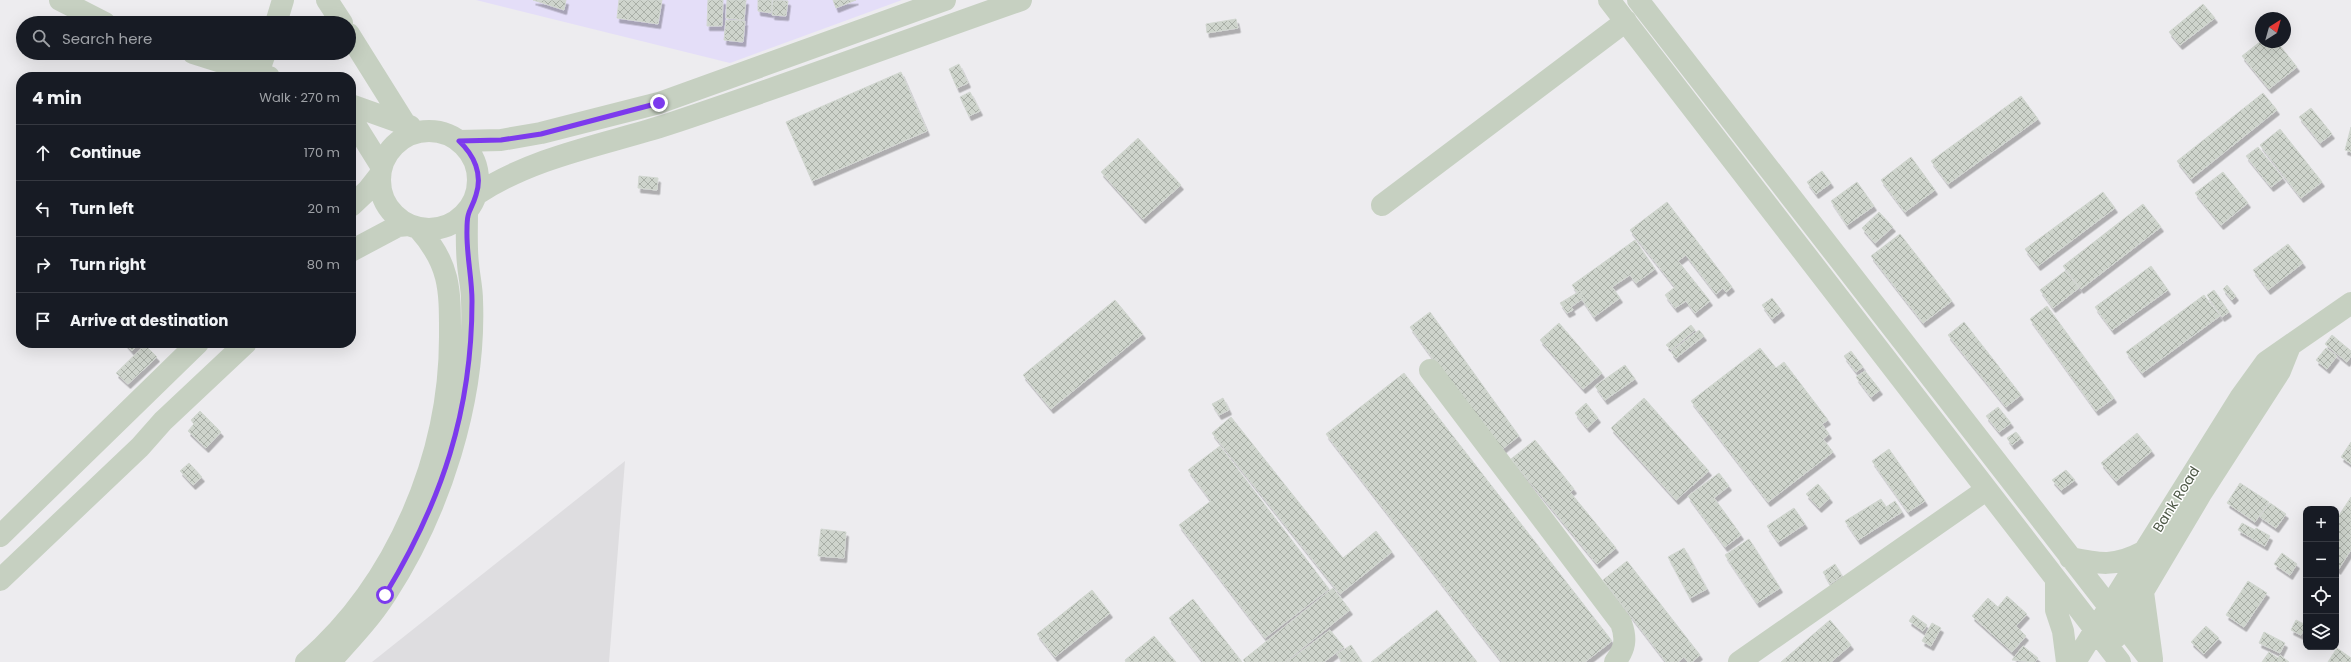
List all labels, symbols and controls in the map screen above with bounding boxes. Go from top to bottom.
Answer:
north arrow [2255,12,2291,48]
search box [16,16,356,60]
icon: search [30,27,52,49]
text: Search here [62,28,152,49]
text: 4 min [32,86,82,110]
text: Walk · 270 m [259,88,340,107]
route end [650,94,668,112]
icon: ahead [32,142,54,164]
text: Continue [70,142,141,163]
text: 170 m [304,143,340,162]
icon: left [32,198,54,220]
text: Turn left [70,198,134,219]
text: 20 m [307,199,340,218]
icon: right [32,254,54,276]
text: Turn right [70,254,146,275]
text: 80 m [307,255,340,274]
icon: arrive [32,310,54,332]
text: Arrive at destination [70,310,228,331]
street label: Bank Road [2148,462,2204,536]
map controls [2303,506,2339,650]
button: + [2303,506,2339,542]
button: − [2303,542,2339,578]
button: locate [2303,578,2339,614]
route start [376,586,394,604]
button: layers [2303,614,2339,650]

